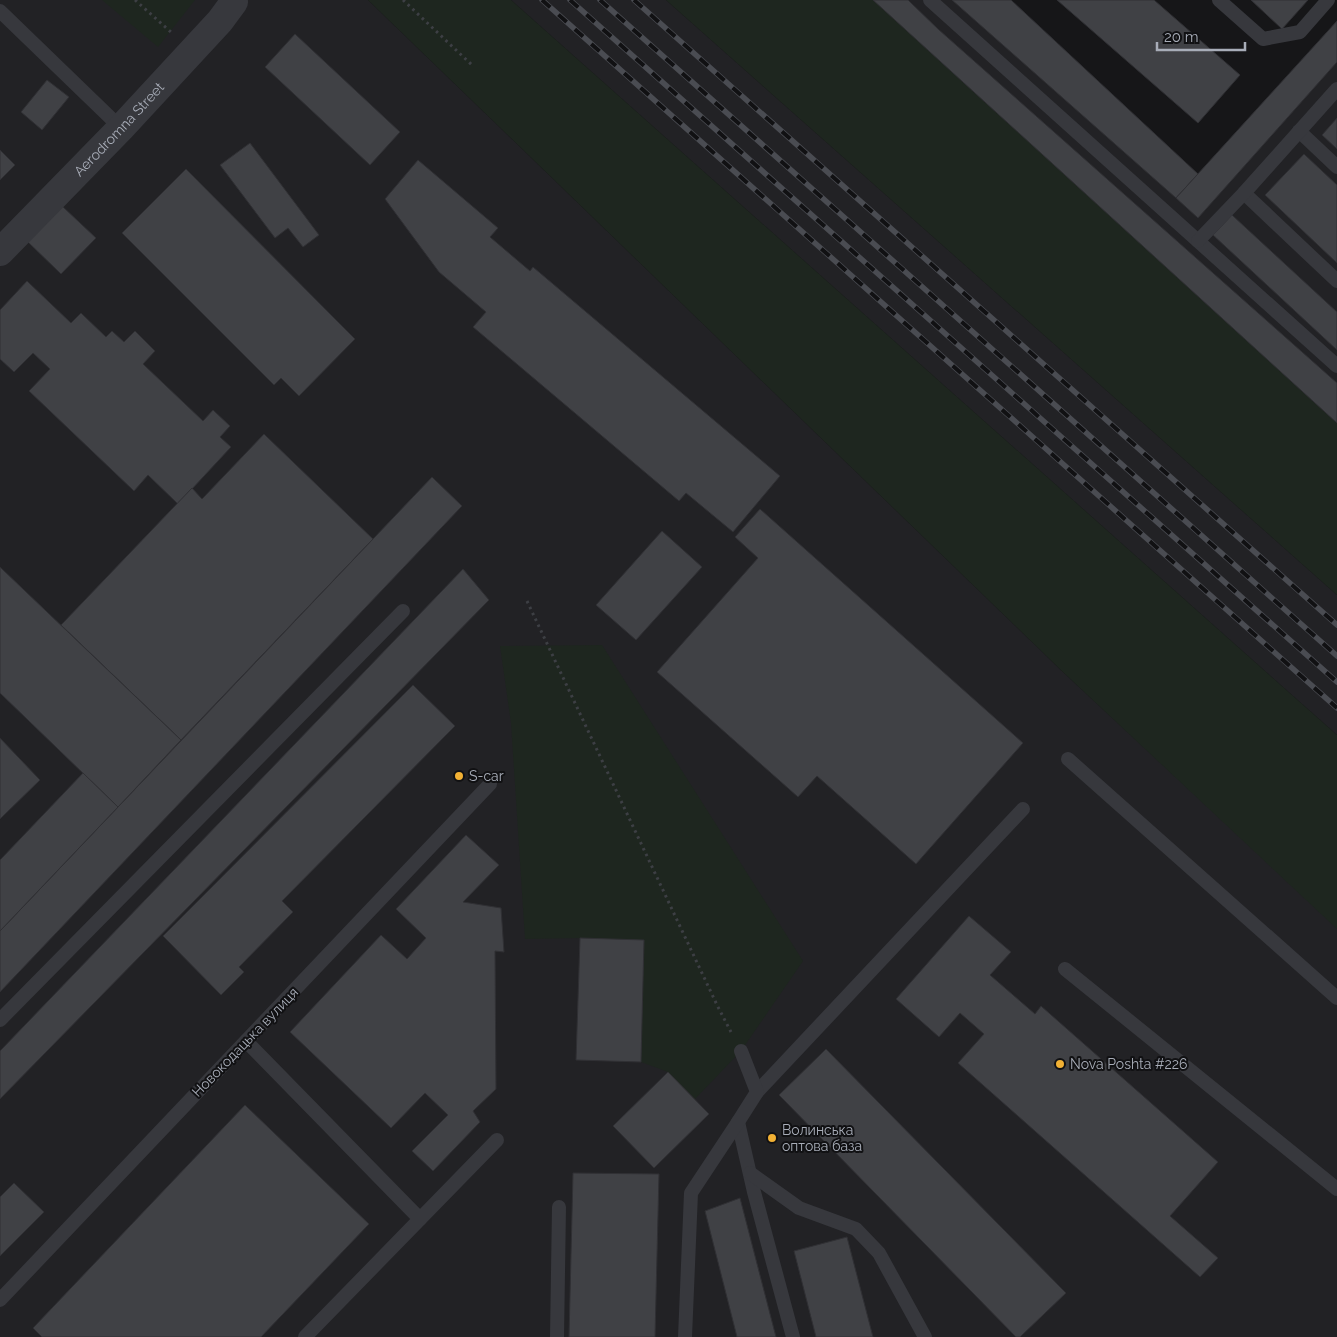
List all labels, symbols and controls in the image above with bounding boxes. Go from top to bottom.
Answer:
scale bar [1157,20,1244,52]
text: 20 m [1164,28,1199,46]
street label: Aerodromna Street [71,79,167,179]
place label: S-car [469,768,504,784]
marker: S-car [453,770,465,782]
street label: Новокодацька вулиця [189,984,301,1100]
place label: Nova Poshta #226 [1070,1056,1187,1072]
marker: Nova Poshta #226 [1054,1058,1066,1070]
place label: Волинська оптова база [782,1122,862,1154]
marker: Волинська оптова база [766,1132,778,1144]

